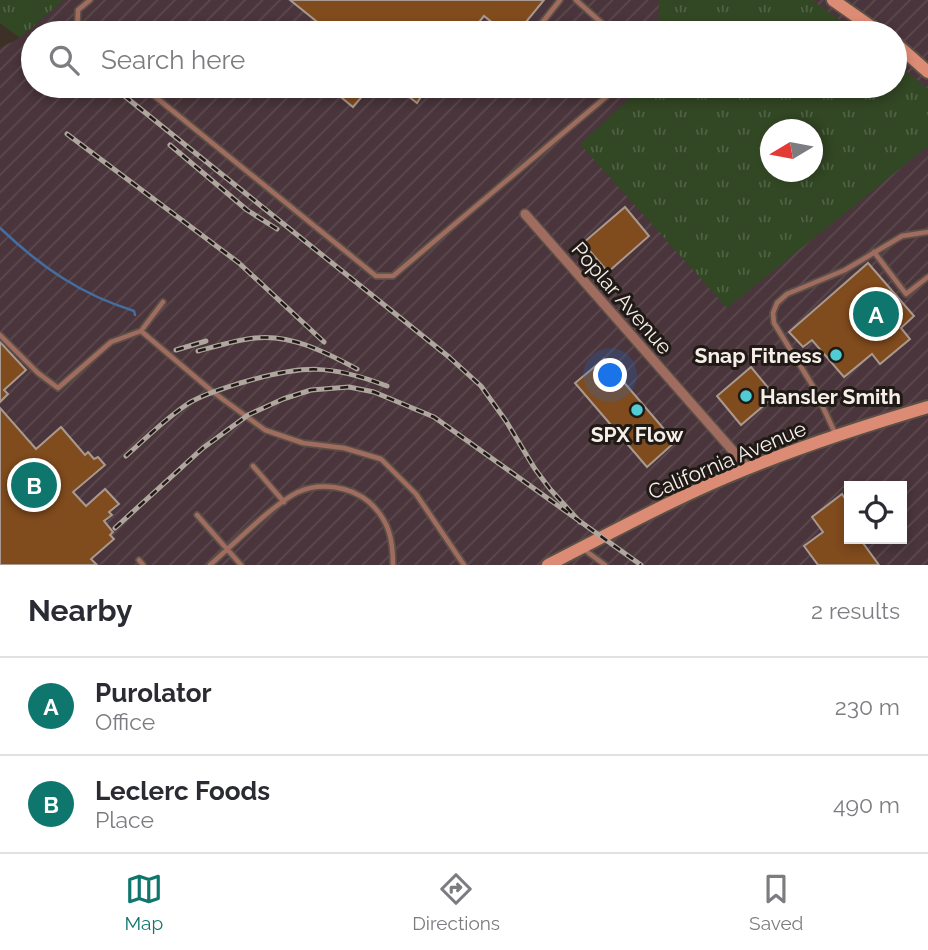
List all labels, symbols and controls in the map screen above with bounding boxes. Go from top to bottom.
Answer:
search box [21,21,907,98]
icon: search [45,41,83,79]
text: Search here [101,45,245,75]
north arrow [760,119,823,182]
street label: Poplar Avenue [566,237,678,359]
pin: A [853,288,899,340]
place label: Snap Fitness [695,343,822,368]
marker: Snap Fitness [828,347,844,363]
your location [593,358,627,392]
place label: Hansler Smith [760,384,901,409]
marker: Hansler Smith [738,388,754,404]
marker: SPX Flow [629,402,645,418]
street label: California Avenue [644,415,810,505]
place label: SPX Flow [591,422,684,447]
pin: B [11,459,57,511]
map controls [844,481,907,544]
button: locate [844,481,907,544]
text: Nearby [28,593,132,628]
text: 2 results [811,597,900,624]
text: Purolator [95,678,212,708]
text: A [43,693,59,720]
text: 230 m [835,693,900,720]
text: Office [95,708,155,735]
text: Leclerc Foods [95,776,270,806]
text: B [43,791,59,818]
text: 490 m [833,791,900,818]
text: Place [95,806,154,833]
tab: Map [125,870,163,934]
tab: Directions [412,870,500,934]
tab: Saved [749,870,803,934]

